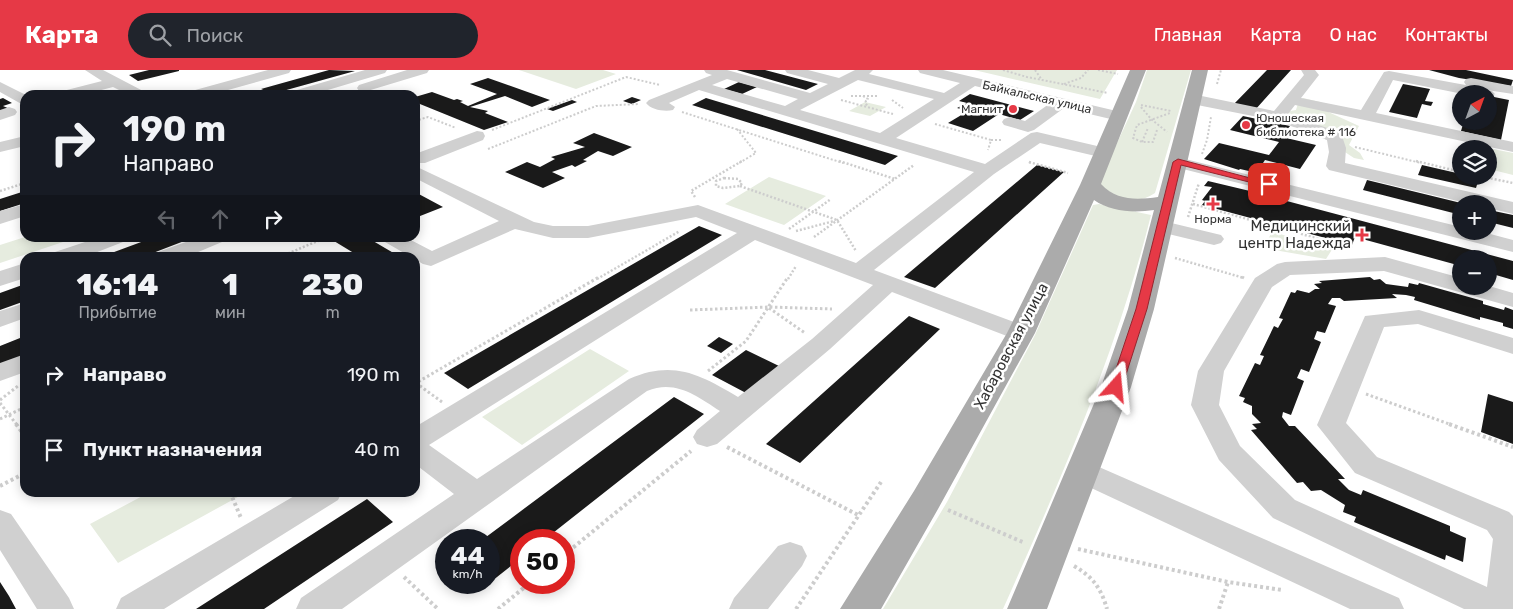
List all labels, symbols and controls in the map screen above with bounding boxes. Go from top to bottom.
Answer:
search box [128,13,478,58]
text: Карта [25,21,98,49]
icon: search [146,21,174,49]
text: Поиск [186,24,243,47]
text: Главная [1154,24,1222,46]
text: Карта [1250,24,1302,46]
text: О нас [1330,24,1377,46]
text: Контакты [1405,24,1488,46]
street label: Байкальская улица [981,78,1093,116]
north arrow [1452,85,1498,130]
map controls [1452,85,1497,295]
place label: Магнит [961,102,1003,116]
marker: Магнит [1007,103,1019,115]
text: 190 m [123,108,226,150]
icon: right [40,110,105,175]
place label: Юношеская библиотека # 116 [1256,111,1356,139]
marker: Юношеская библиотека # 116 [1240,119,1252,131]
button: layers [1452,140,1497,185]
text: Направо [123,150,214,177]
pin [1248,163,1290,205]
icon: arrive [1255,170,1283,198]
button: + [1452,195,1497,240]
marker: Норма [1207,198,1219,210]
icon: left [153,205,181,233]
icon: ahead [206,205,234,233]
icon: right [259,205,287,233]
place label: Норма [1194,212,1232,226]
place label: Медицинский центр Надежда [1238,217,1351,252]
marker: Медицинский центр Надежда [1355,228,1369,242]
button: − [1452,250,1497,295]
text: 16:14 [76,267,159,303]
text: 1 [222,267,238,303]
text: 230 [302,267,364,303]
street label: Хабаровская улица [970,280,1052,412]
text: Прибытие [78,303,157,322]
text: мин [215,303,245,322]
text: m [326,303,340,322]
position arrow [1089,360,1141,412]
icon: right [40,361,68,389]
text: Направо [83,363,167,386]
text: 190 m [347,363,400,386]
icon: arrive [40,436,68,464]
text: Пункт назначения [83,438,262,461]
text: 40 m [355,438,400,461]
speed limit sign: 50 [510,529,575,594]
text: 44 [450,541,485,570]
text: km/h [453,567,482,581]

